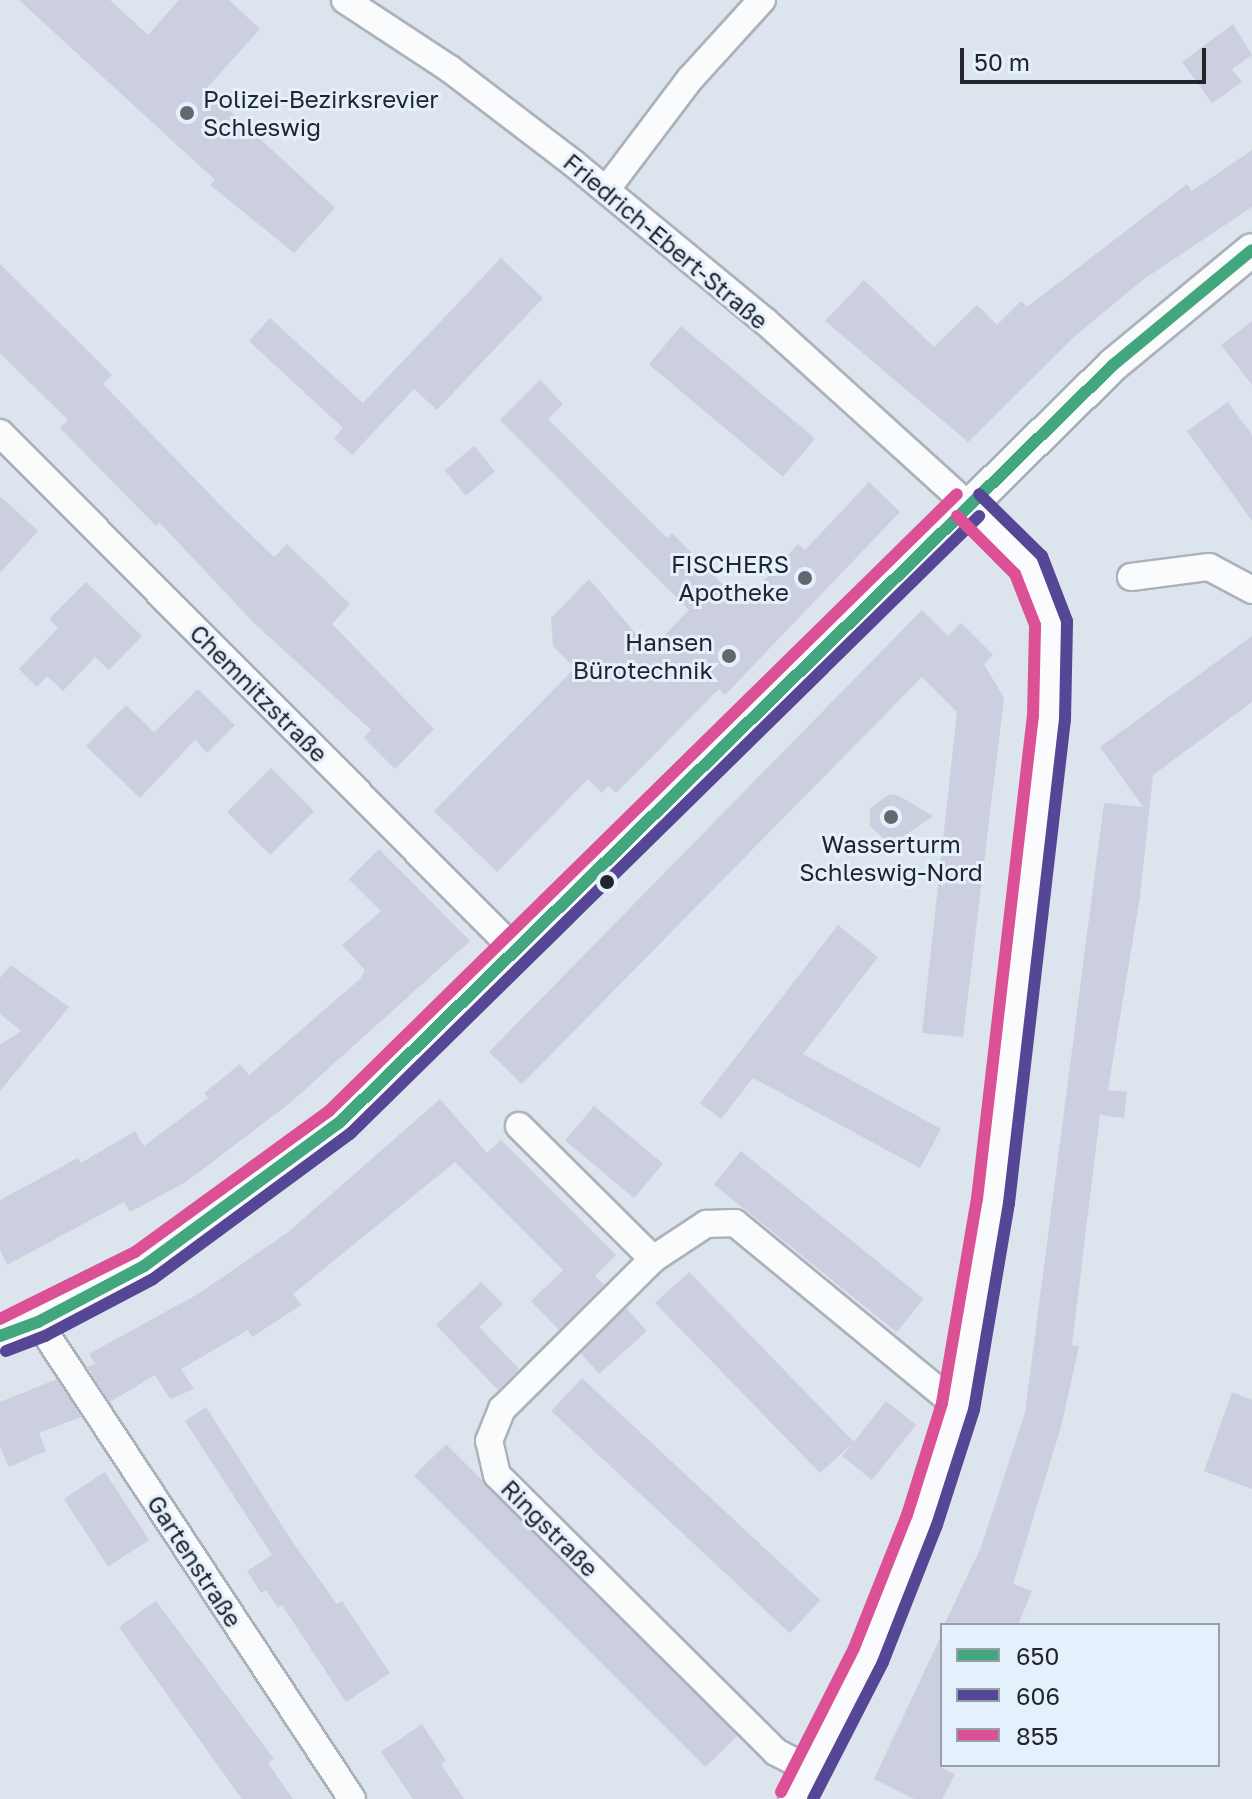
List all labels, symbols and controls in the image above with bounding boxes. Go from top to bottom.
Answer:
scale bar [964,32,1210,82]
text: 50 m [974,47,1030,76]
place label: Polizei-Bezirksrevier Schleswig [203,85,439,141]
marker: Polizei-Bezirksrevier Schleswig [178,104,196,122]
street label: Friedrich-Ebert-Straße [558,147,774,335]
place label: FISCHERS Apotheke [671,550,789,606]
marker: FISCHERS Apotheke [796,569,814,587]
street label: Chemnitzstraße [184,618,334,768]
place label: Hansen Bürotechnik [573,628,713,684]
marker: Hansen Bürotechnik [720,647,738,665]
marker: Wasserturm Schleswig-Nord [882,808,900,826]
place label: Wasserturm Schleswig-Nord [799,830,983,886]
unlabelled marker [599,874,615,890]
street label: Ringstraße [496,1474,604,1582]
street label: Gartenstraße [142,1490,248,1632]
legend [940,1623,1220,1767]
text: 650 [1016,1641,1059,1670]
text: 606 [1016,1681,1060,1710]
text: 855 [1016,1721,1058,1750]

